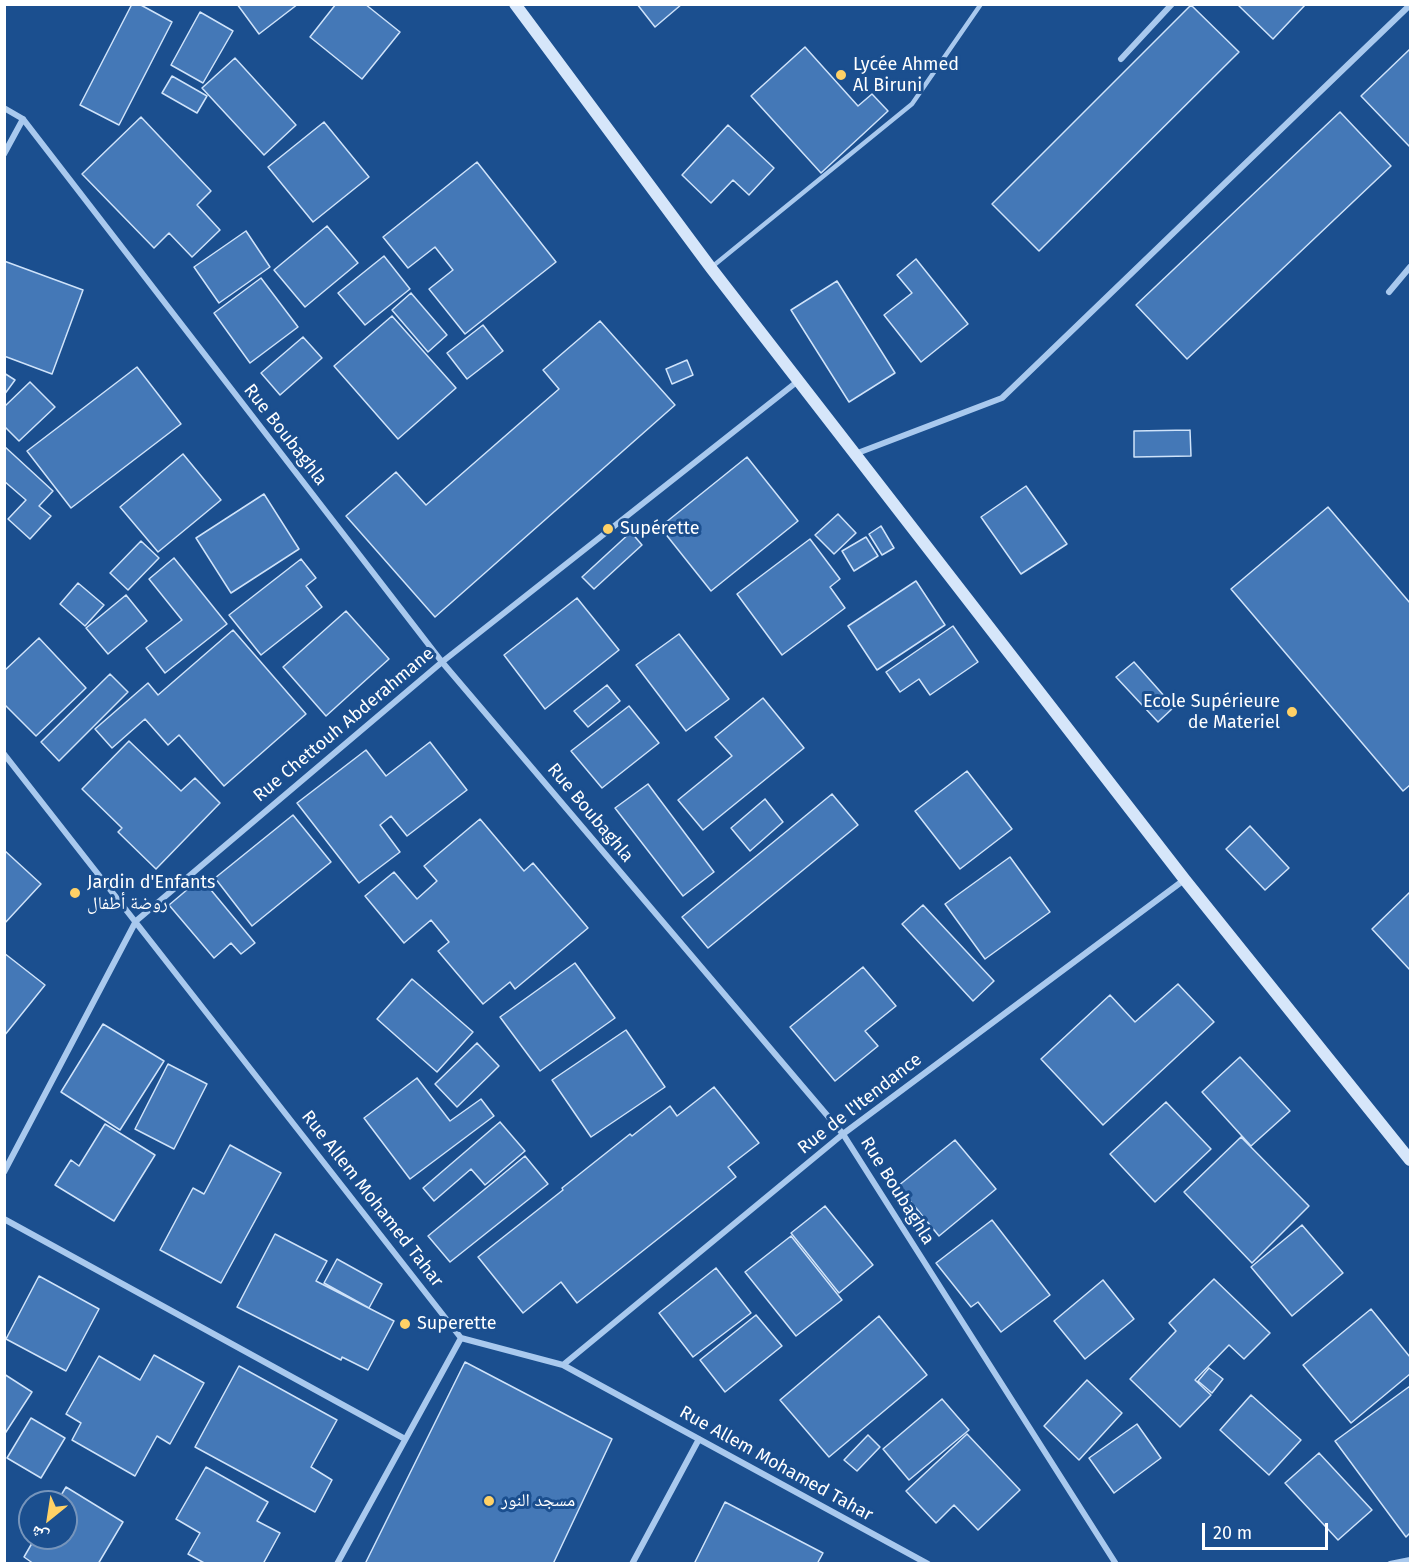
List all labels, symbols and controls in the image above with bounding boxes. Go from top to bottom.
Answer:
place label: Lycée Ahmed Al Biruni [853,54,959,97]
marker: Lycée Ahmed Al Biruni [834,68,848,82]
street label: Rue Boubaghla [239,380,331,490]
place label: Supérette [620,518,700,540]
marker: Supérette [601,522,615,536]
street label: Rue Chettouh Abderahmane [249,643,439,807]
place label: Ecole Supérieure de Materiel [1143,691,1280,734]
marker: Ecole Supérieure de Materiel [1285,705,1299,719]
street label: Rue Boubaghla [542,759,638,867]
place label: Jardin d'Enfants روضة أطفال [87,872,215,914]
marker: Jardin d'Enfants روضة أطفال [68,886,82,900]
street label: Rue de l'Itendance [794,1049,926,1159]
street label: Rue Allem Mohamed Tahar [296,1107,448,1291]
street label: Rue Boubaghla [855,1133,939,1249]
place label: Superette [417,1313,497,1335]
marker: Superette [398,1317,412,1331]
street label: Rue Allem Mohamed Tahar [676,1402,876,1526]
north arrow [18,1490,78,1550]
place label: مسجد النور [501,1490,575,1512]
marker: مسجد النور [482,1494,496,1508]
scale bar [1205,1511,1331,1549]
text: ش [28,1522,52,1547]
text: 20 m [1213,1522,1252,1544]

